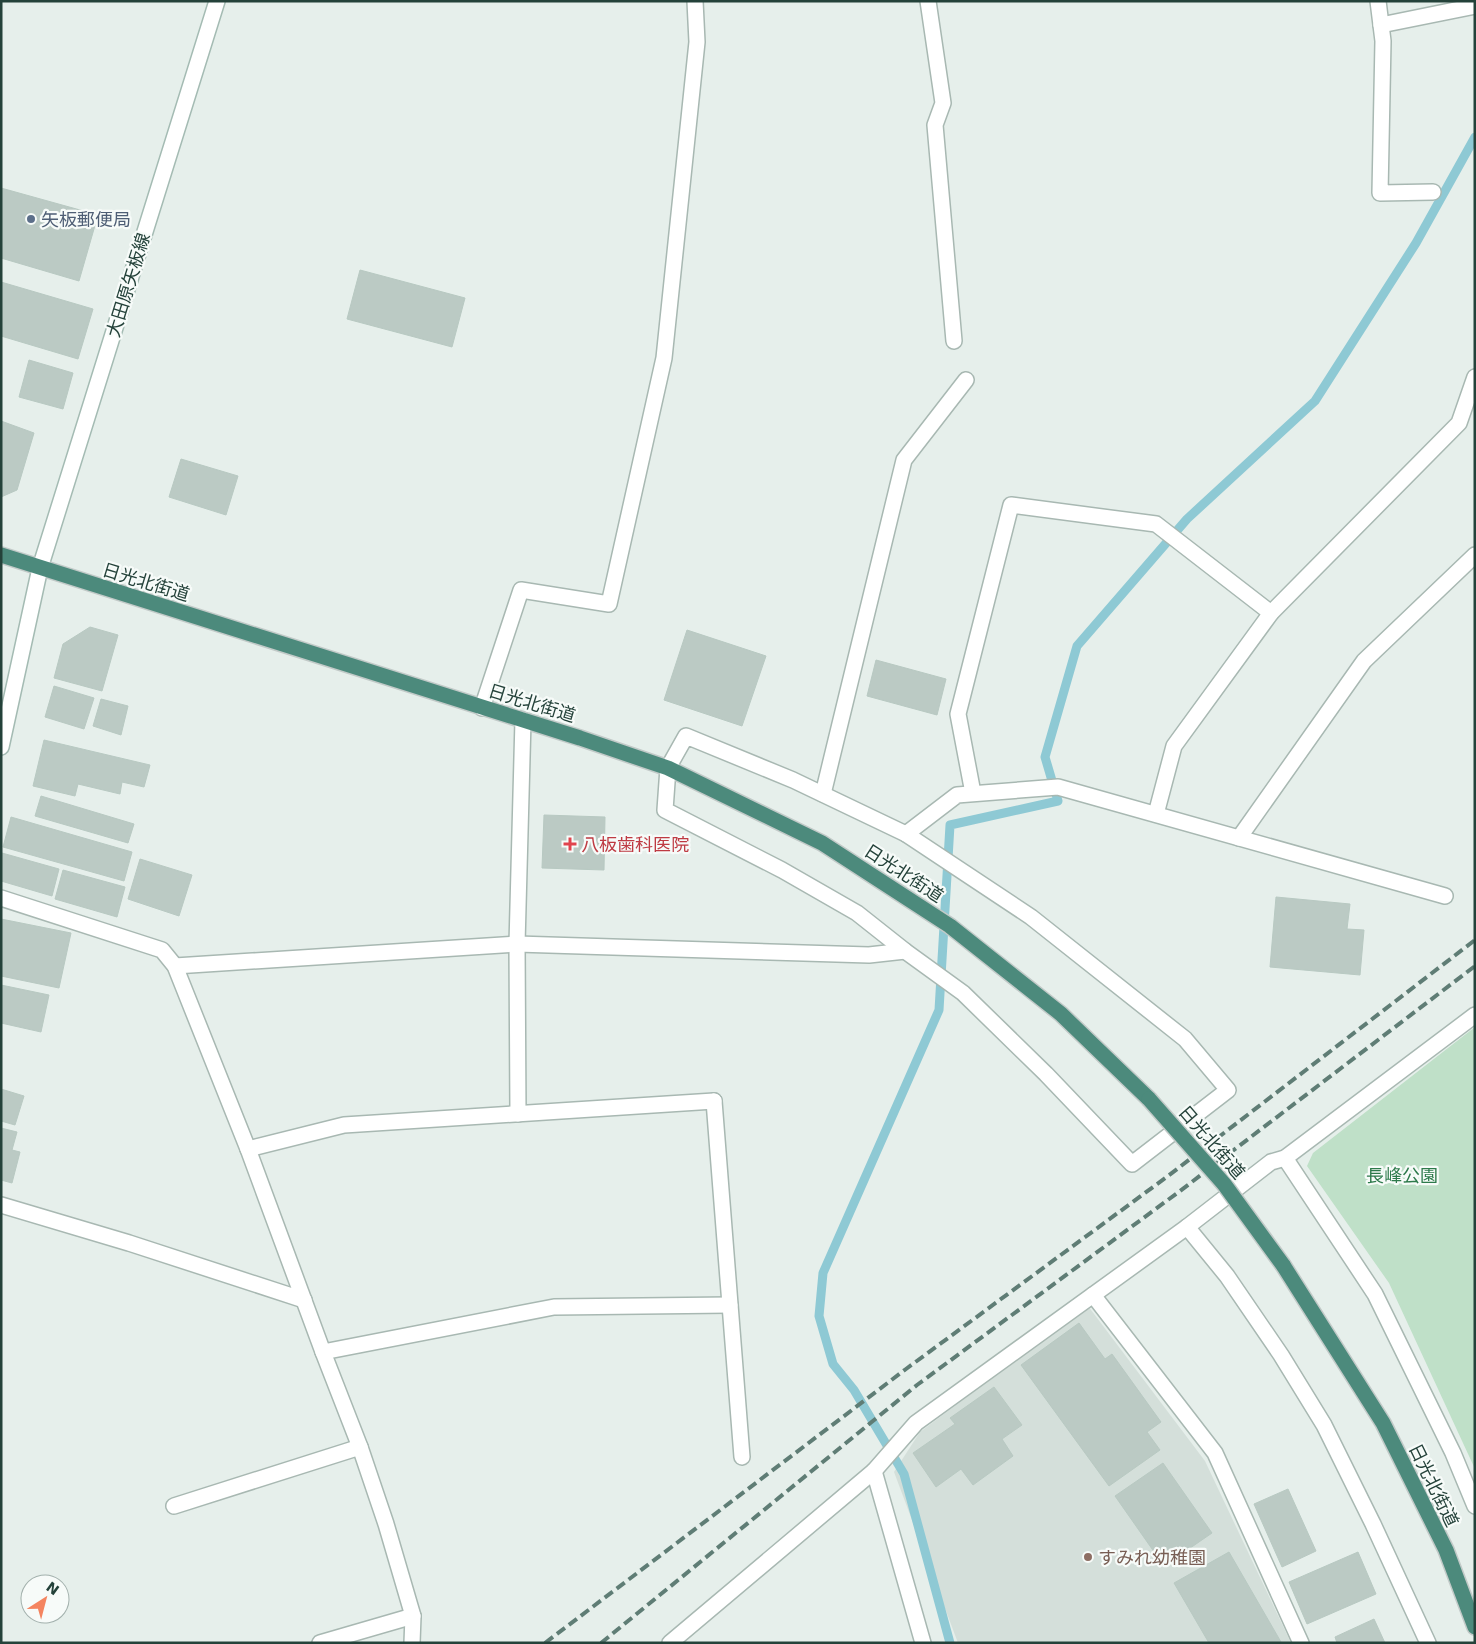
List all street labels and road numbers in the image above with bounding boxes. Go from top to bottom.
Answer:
street label: 大田原矢板線 [102,230,154,340]
street label: 日光北街道 [100,559,192,605]
street label: 日光北街道 [486,680,578,726]
street label: 日光北街道 [861,840,947,906]
street label: 日光北街道 [1175,1101,1249,1183]
street label: 日光北街道 [1405,1440,1463,1530]

